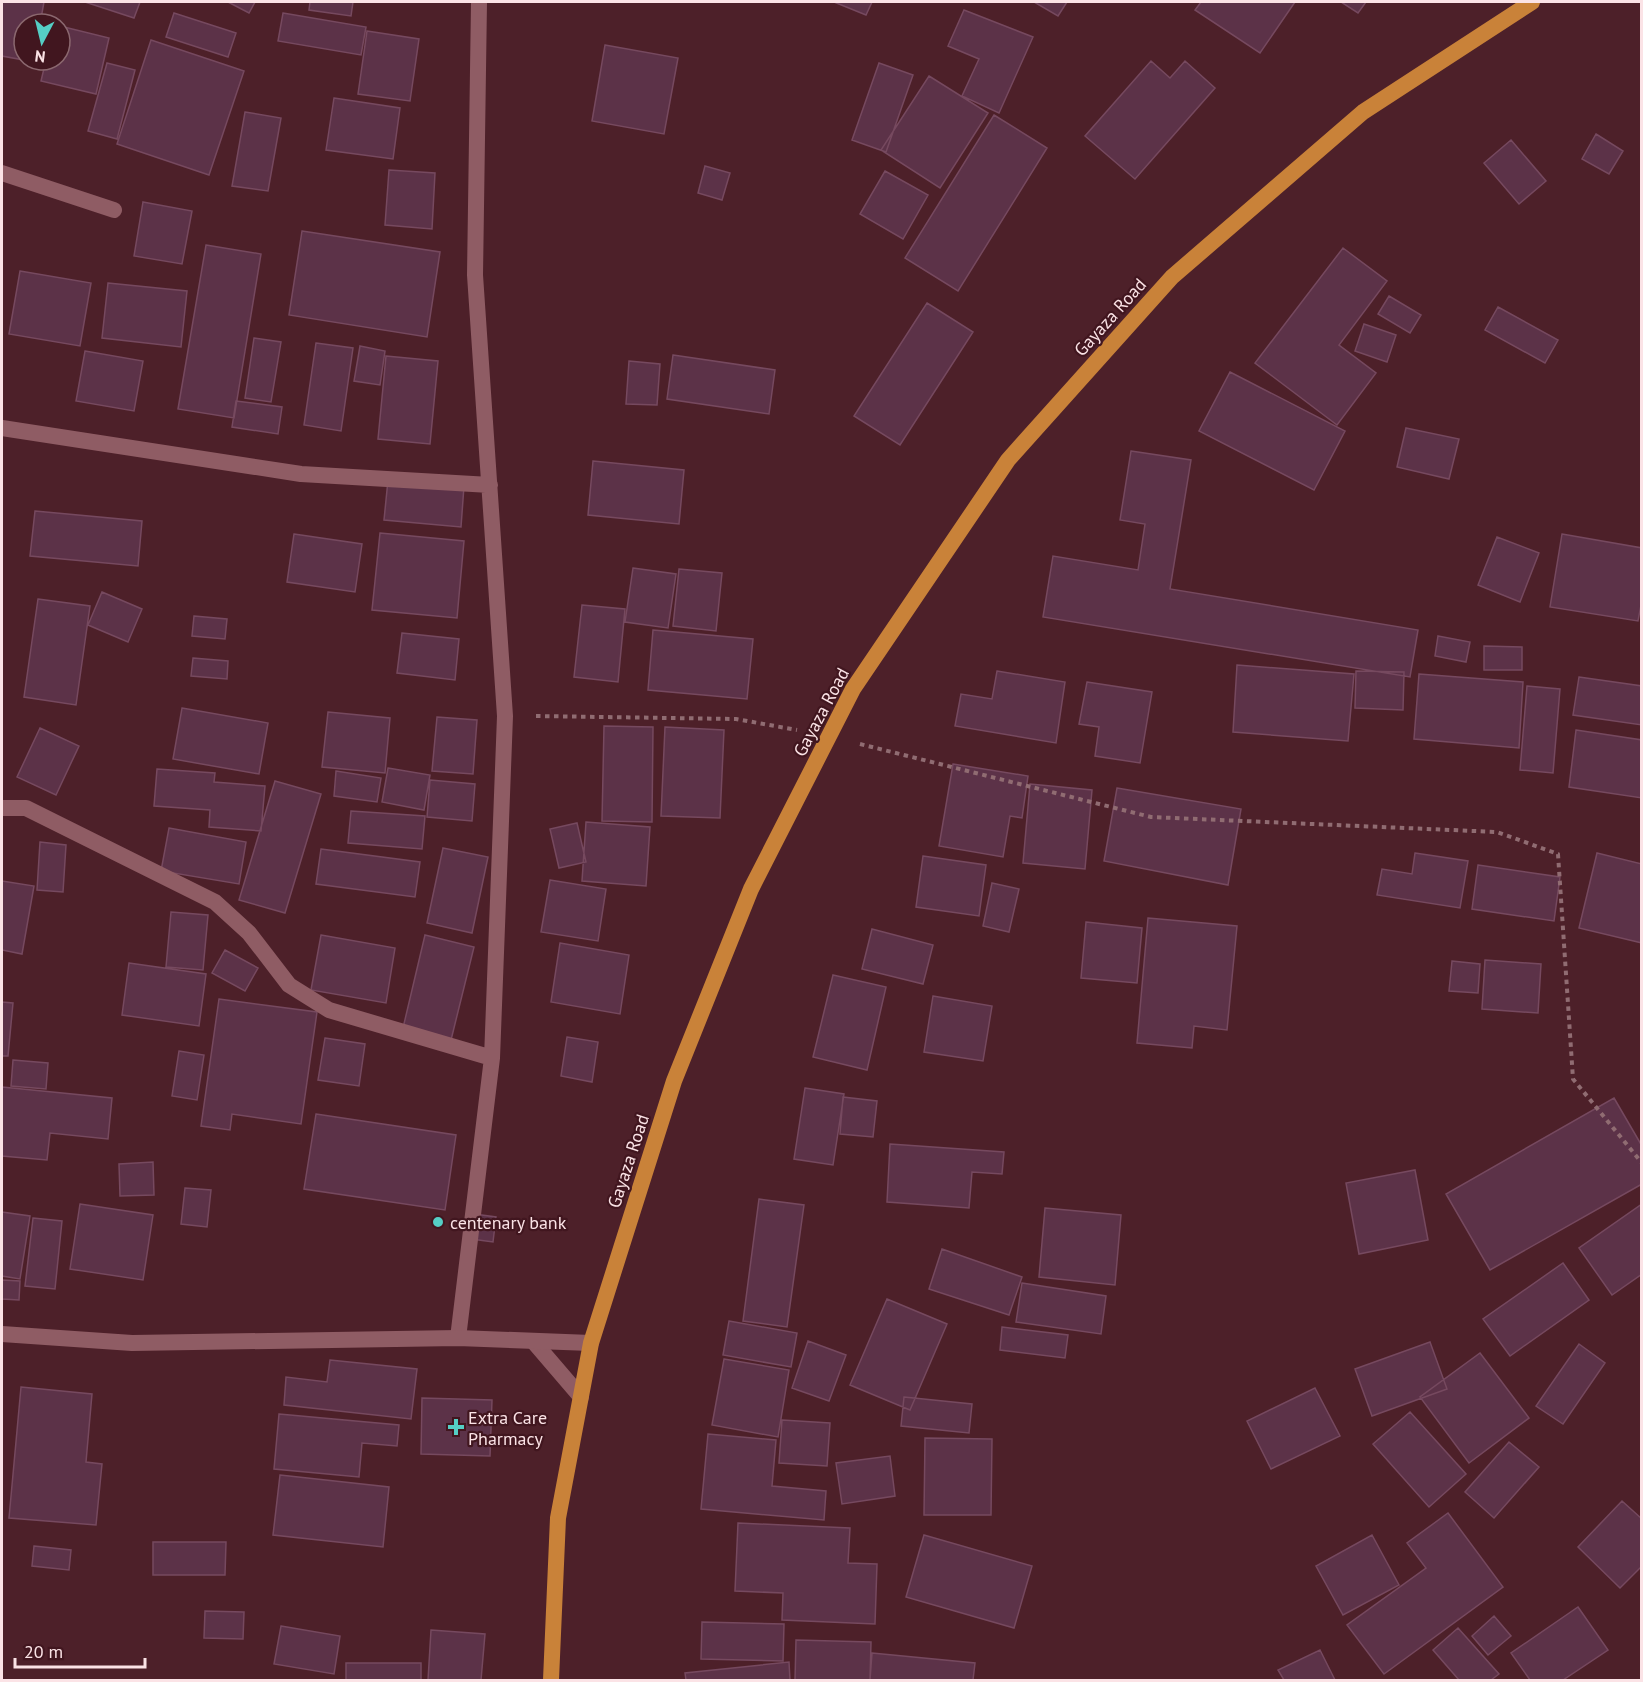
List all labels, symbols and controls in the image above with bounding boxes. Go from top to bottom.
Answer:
north arrow [12,12,72,72]
text: N [34,46,47,67]
street label: Gayaza Road [1069,273,1151,361]
street label: Gayaza Road [788,664,854,760]
street label: Gayaza Road [602,1111,654,1211]
place label: centenary bank [450,1211,567,1234]
marker: centenary bank [431,1215,445,1229]
place label: Extra Care Pharmacy [468,1406,547,1450]
marker: Extra Care Pharmacy [449,1420,463,1434]
scale bar [15,1631,146,1669]
text: 20 m [24,1640,63,1663]

